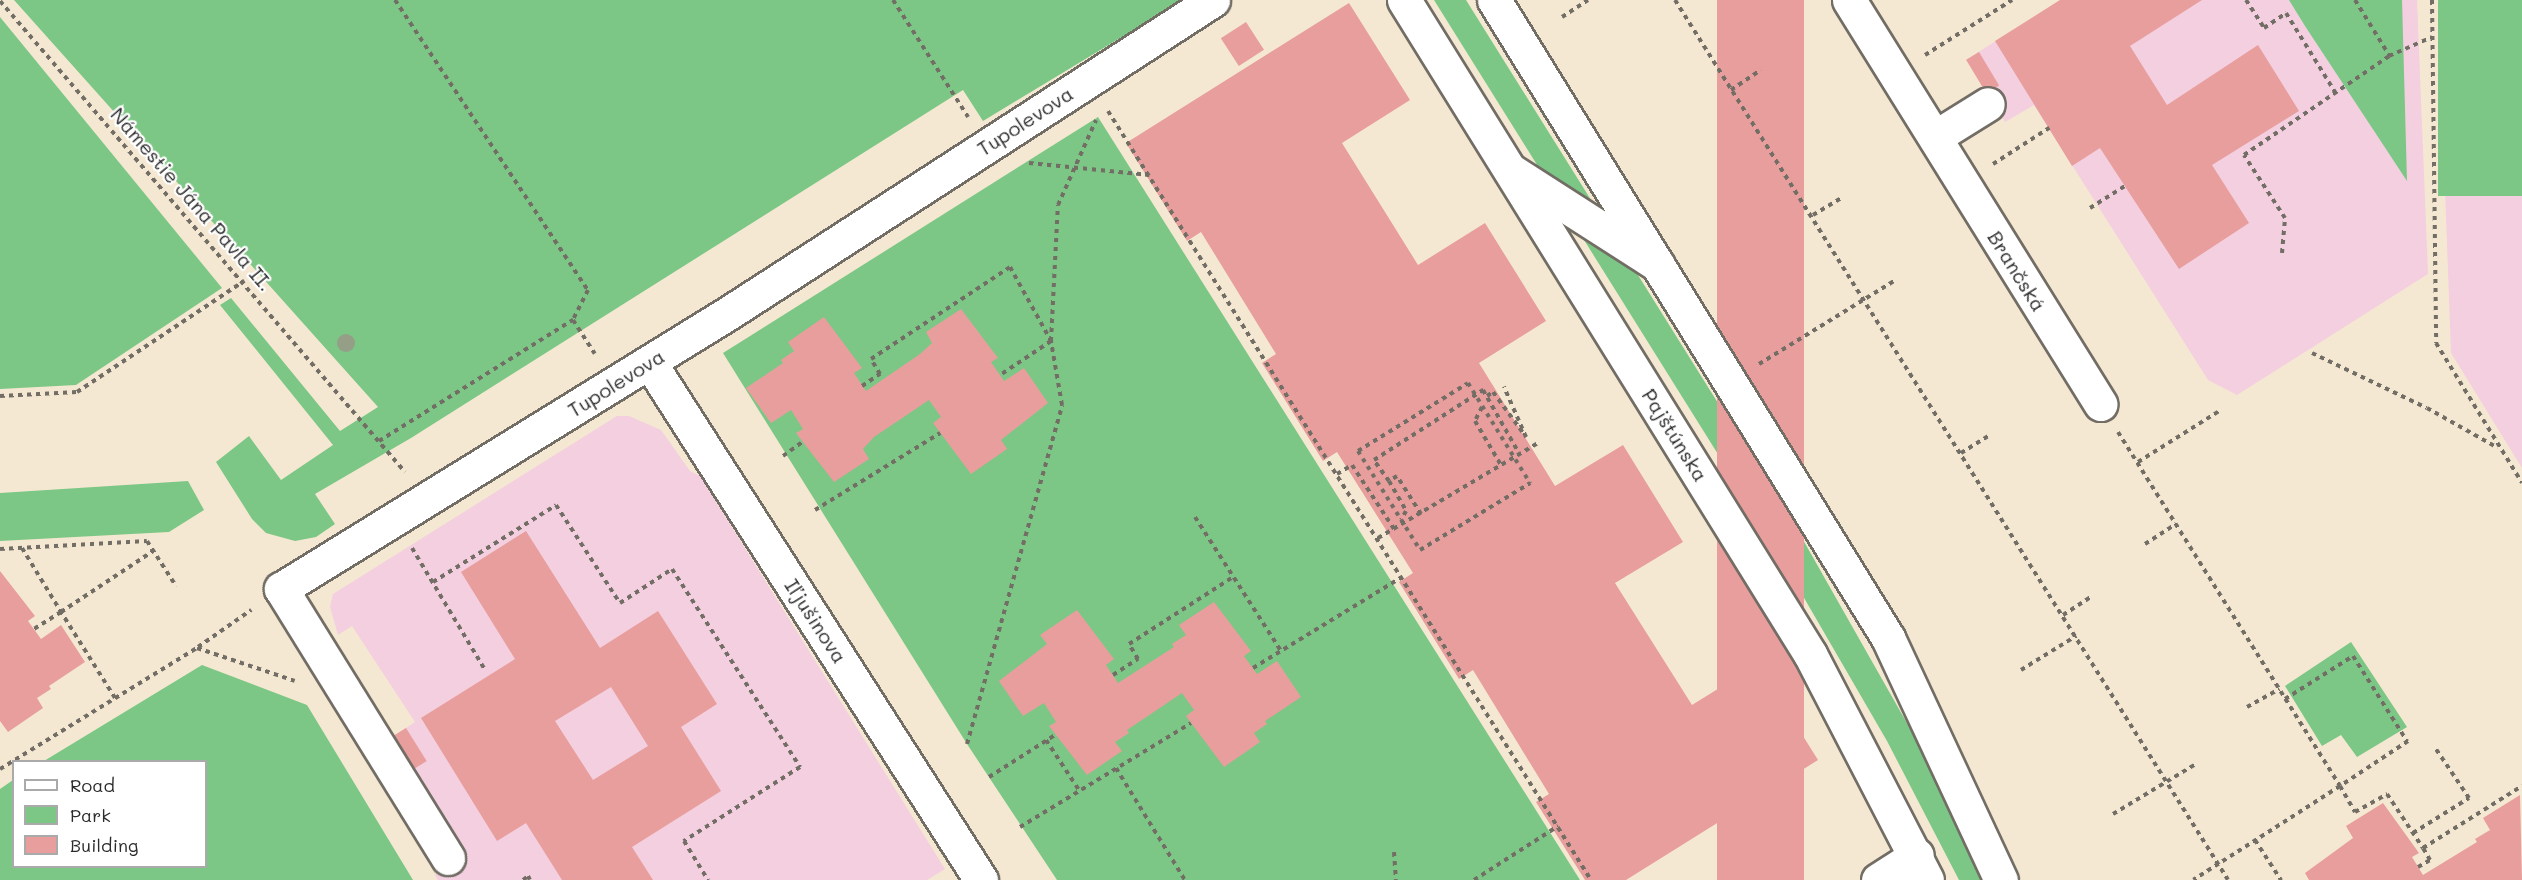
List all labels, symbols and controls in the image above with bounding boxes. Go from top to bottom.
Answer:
street label: Tupolevova [973,81,1077,161]
street label: Námestie Jána Pavla II. [106,102,278,296]
street label: Brančská [1983,226,2051,316]
street label: Tupolevova [563,344,669,422]
street label: Pajštúnska [1637,384,1713,486]
street label: Iľjušinova [780,574,852,668]
legend [12,760,207,868]
text: Road [70,773,115,797]
text: Park [70,803,111,827]
text: Building [70,833,138,857]

